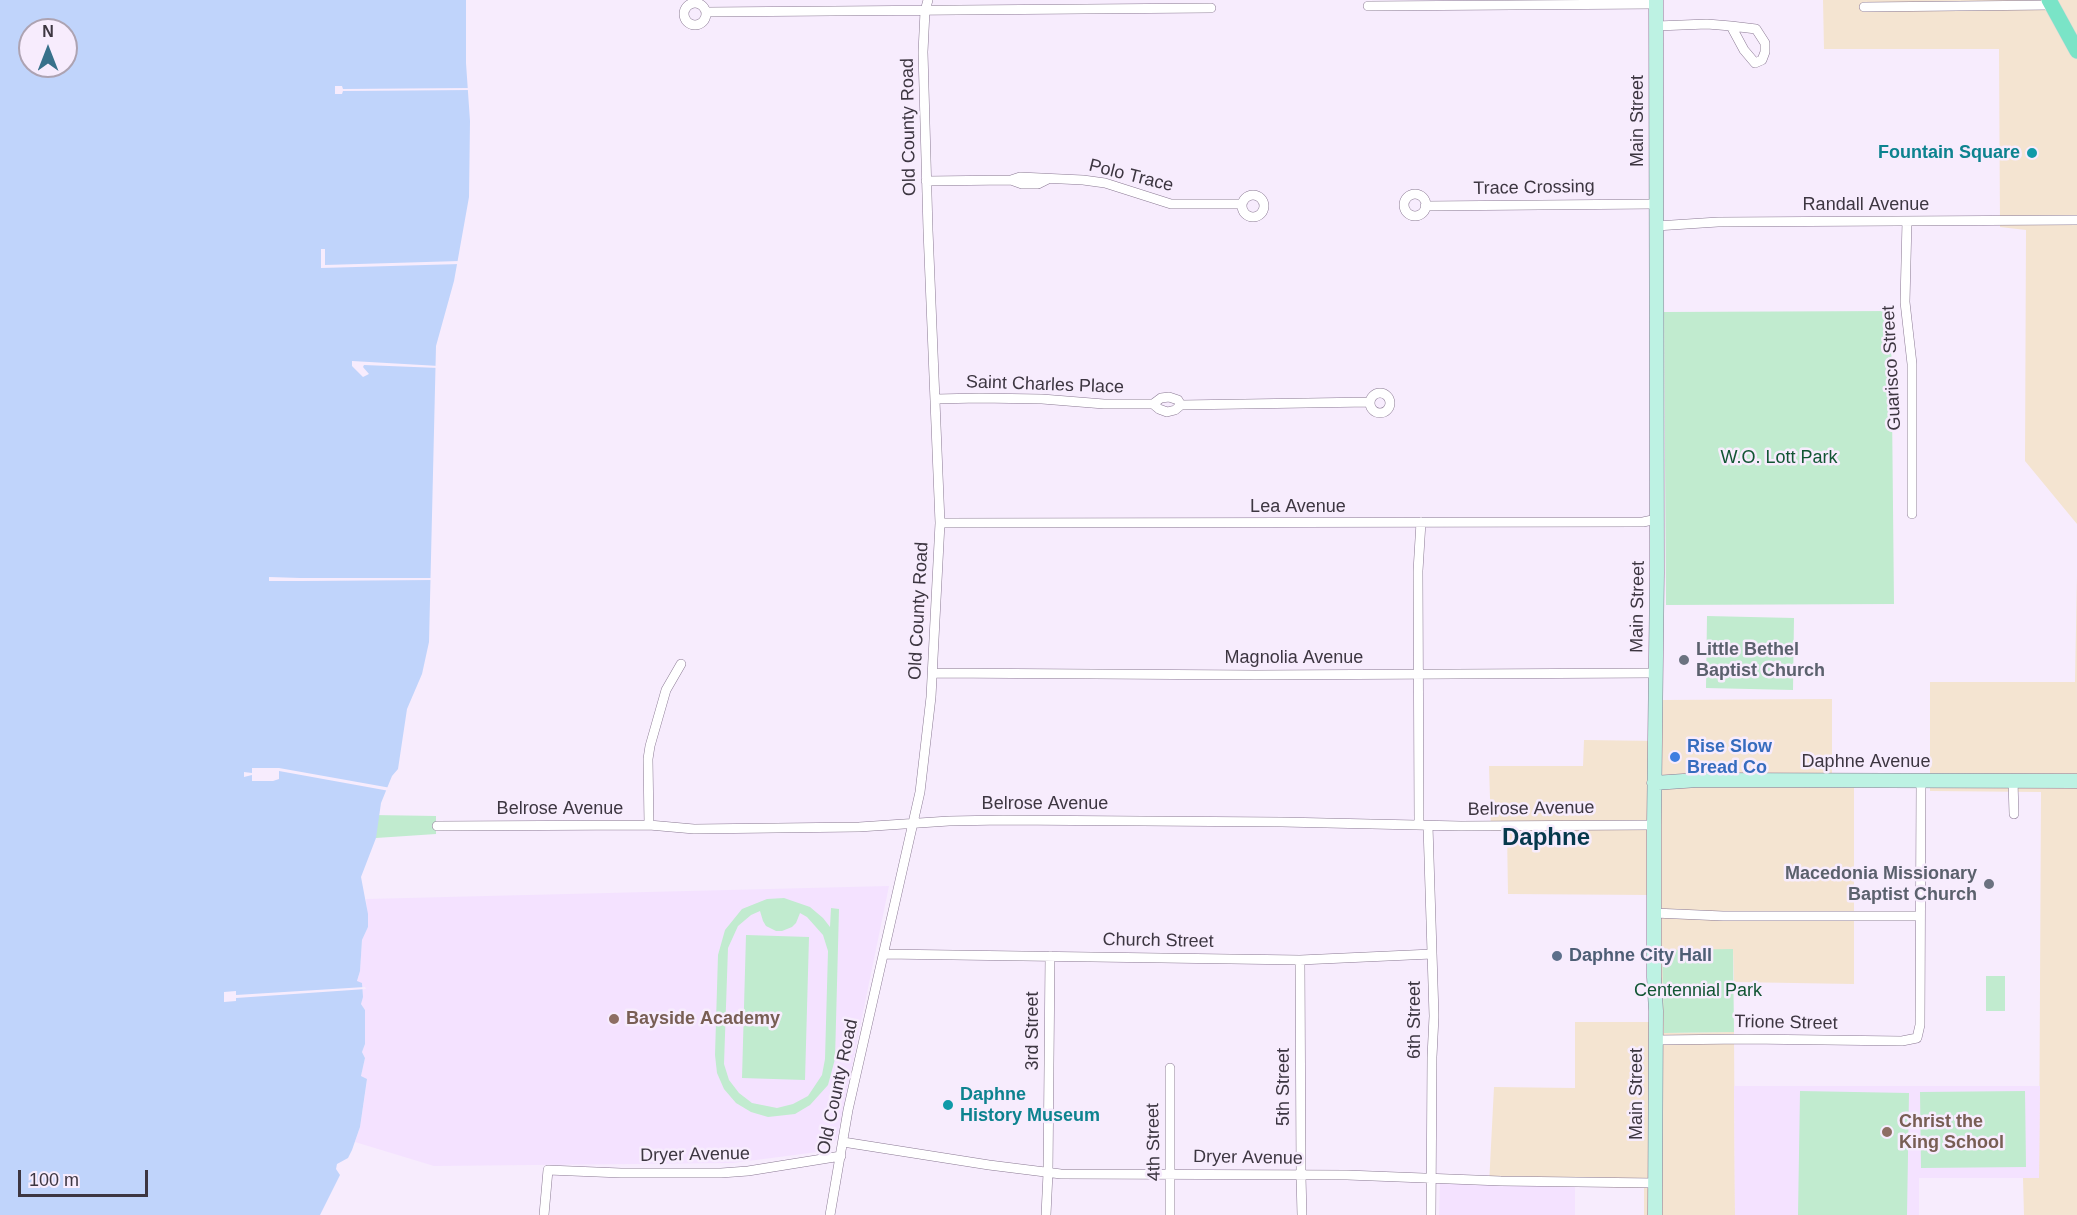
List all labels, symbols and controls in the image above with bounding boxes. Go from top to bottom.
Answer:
north arrow [18,18,78,78]
text: N [42,23,54,40]
street label: Old County Road [897,58,921,196]
street label: Main Street [1627,75,1649,167]
place label: Fountain Square [1878,142,2020,164]
marker: Fountain Square [2025,146,2039,160]
street label: Polo Trace [1086,155,1176,197]
street label: Trace Crossing [1473,176,1595,200]
street label: Randall Avenue [1803,194,1929,216]
street label: Guarisco Street [1878,305,1906,431]
street label: Saint Charles Place [966,371,1124,399]
park label: W.O. Lott Park [1720,447,1838,469]
street label: Lea Avenue [1250,496,1346,518]
street label: Old County Road [905,541,933,681]
street label: Main Street [1626,561,1650,653]
place label: Little Bethel Baptist Church [1696,639,1825,682]
street label: Magnolia Avenue [1225,647,1363,669]
marker: Little Bethel Baptist Church [1677,653,1691,667]
place label: Rise Slow Bread Co [1687,736,1772,778]
marker: Rise Slow Bread Co [1668,750,1682,764]
street label: Daphne Avenue [1802,751,1930,773]
street label: Belrose Avenue [982,793,1108,815]
street label: Belrose Avenue [1467,797,1595,821]
street label: Belrose Avenue [497,798,623,820]
district label: Daphne [1502,824,1590,852]
place label: Macedonia Missionary Baptist Church [1785,863,1977,906]
marker: Macedonia Missionary Baptist Church [1982,877,1996,891]
street label: Church Street [1102,929,1214,953]
place label: Daphne City Hall [1569,945,1712,967]
marker: Daphne City Hall [1550,949,1564,963]
park label: Centennial Park [1634,980,1762,1002]
street label: 6th Street [1404,981,1426,1059]
street label: 3rd Street [1022,991,1044,1071]
place label: Bayside Academy [626,1008,780,1030]
street label: Trione Street [1734,1011,1838,1035]
marker: Bayside Academy [607,1012,621,1026]
street label: Old County Road [813,1017,863,1157]
street label: 5th Street [1273,1048,1295,1126]
street label: Main Street [1626,1048,1648,1140]
place label: Daphne History Museum [960,1084,1100,1126]
marker: Daphne History Museum [941,1098,955,1112]
street label: 4th Street [1143,1103,1165,1181]
place label: Christ the King School [1899,1111,2004,1154]
marker: Christ the King School [1880,1125,1894,1139]
street label: Dryer Avenue [640,1143,750,1167]
street label: Dryer Avenue [1193,1146,1303,1170]
scale bar [21,1158,152,1196]
text: 100 m [29,1170,79,1190]

